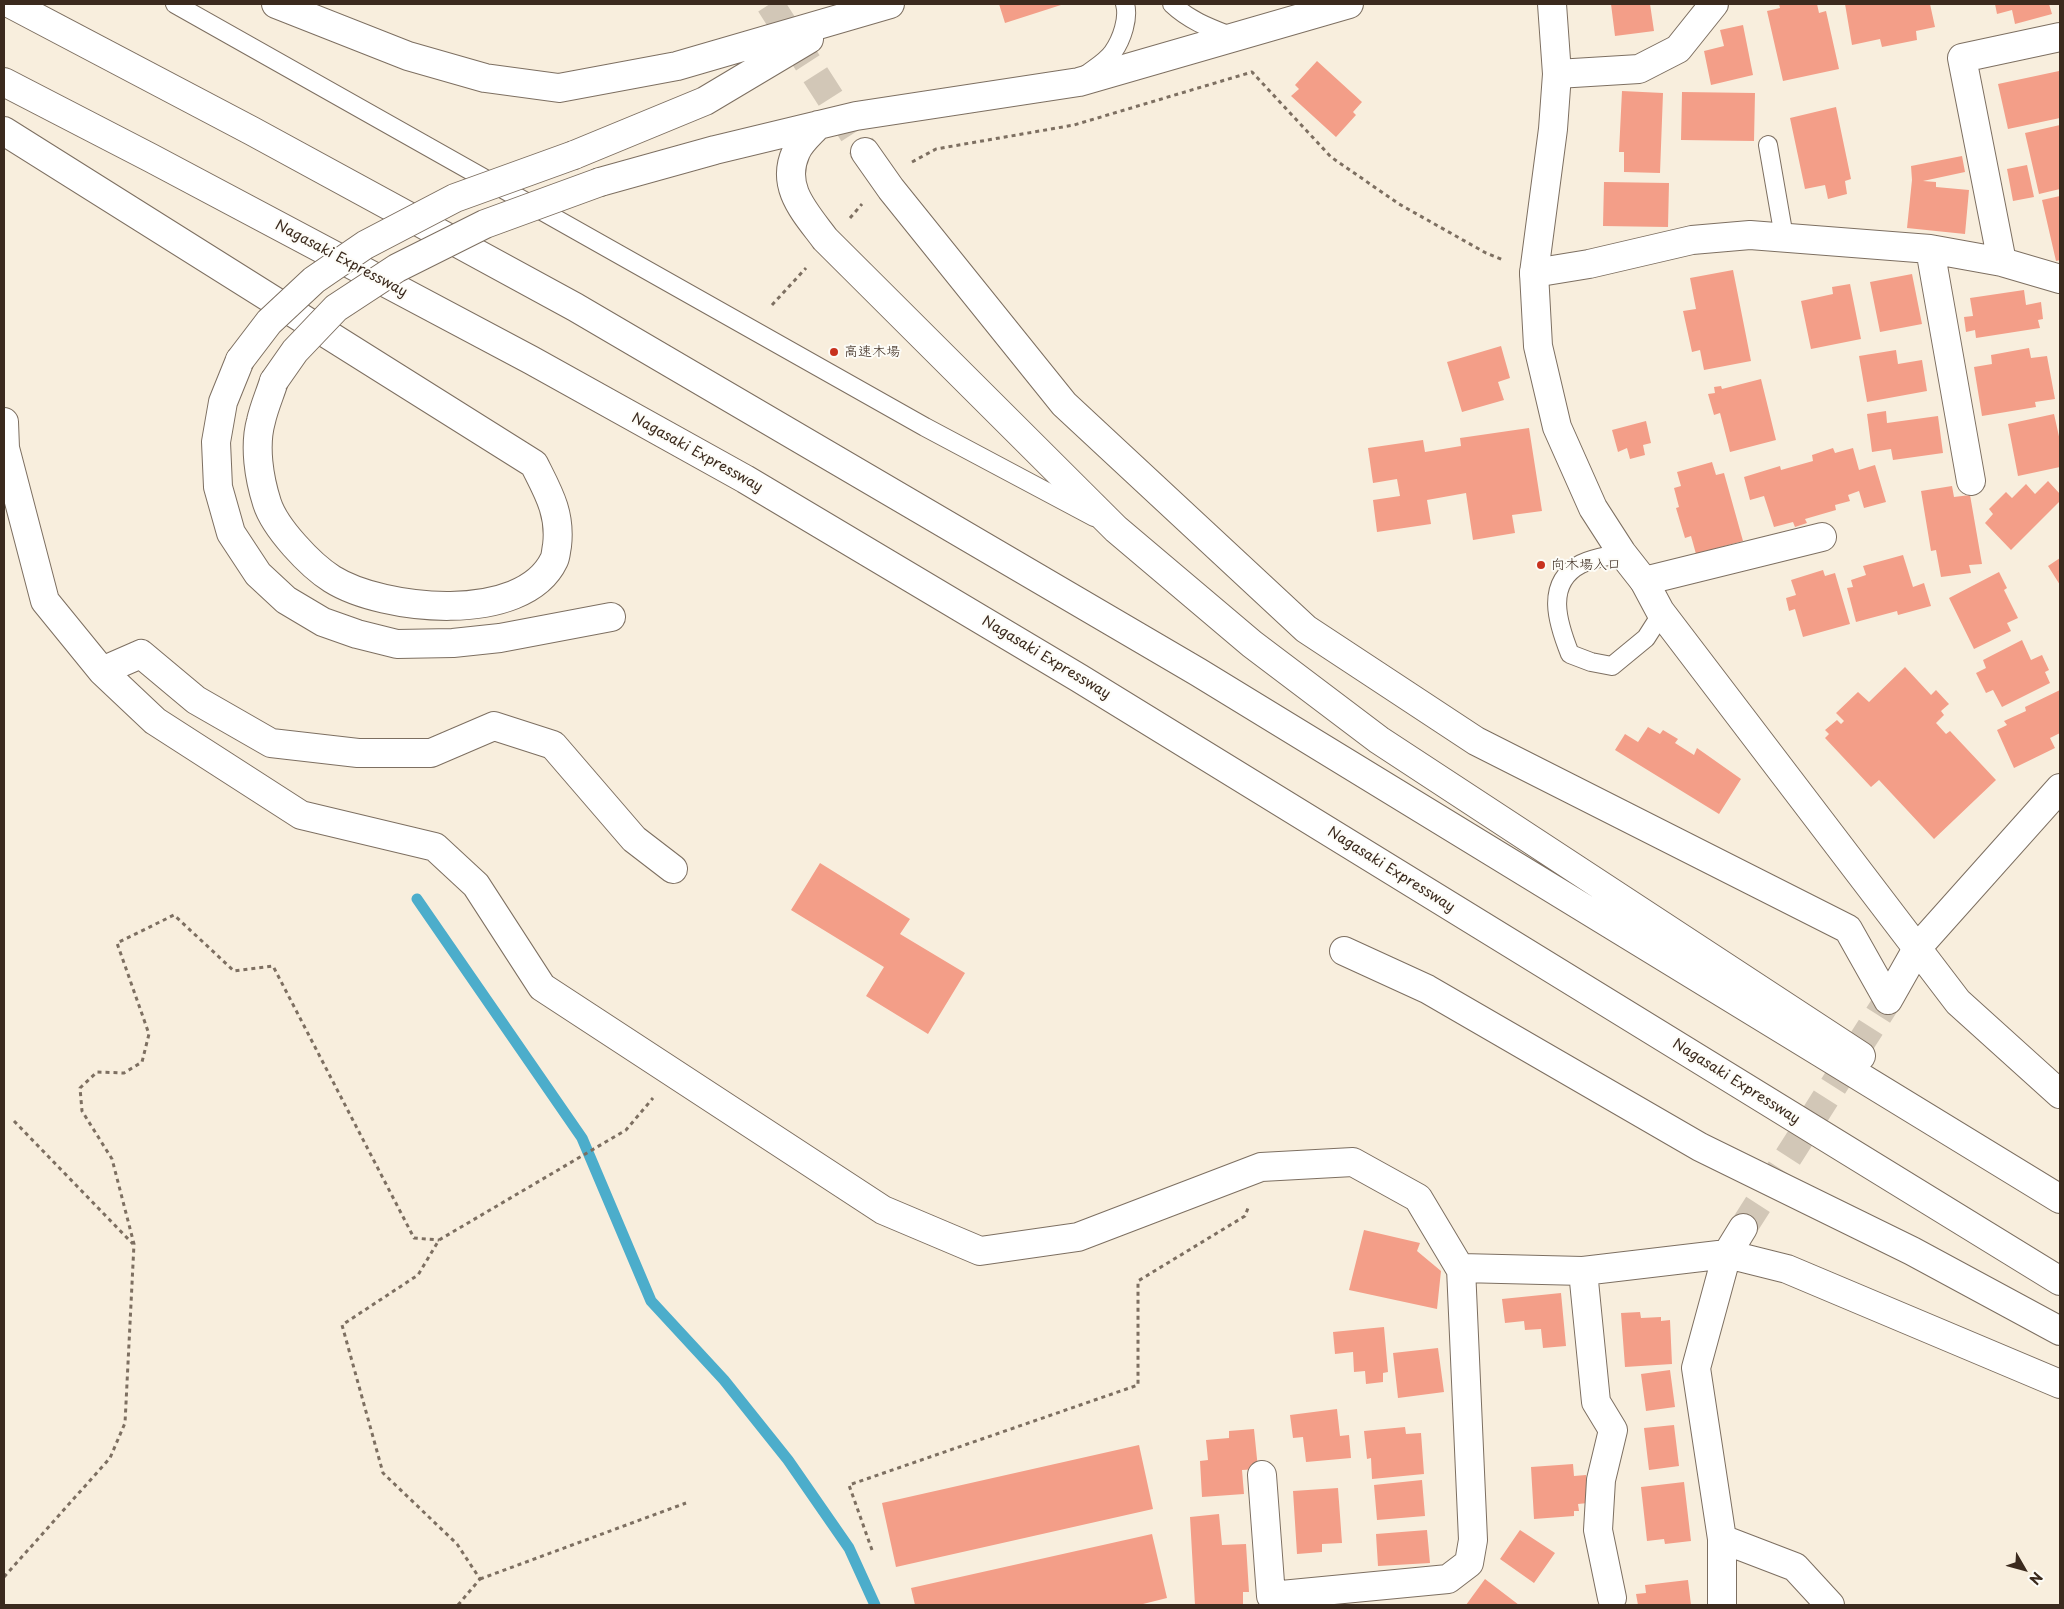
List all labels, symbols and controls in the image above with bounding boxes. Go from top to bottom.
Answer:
street label: Nagasaki Expressway [272,217,410,301]
place label: 高速木場 [844,344,900,360]
marker: 高速木場 [828,346,840,358]
street label: Nagasaki Expressway [629,410,765,496]
place label: 向木場入口 [1551,557,1621,573]
marker: 向木場入口 [1535,559,1547,571]
street label: Nagasaki Expressway [979,613,1113,703]
street label: Nagasaki Expressway [1324,824,1458,916]
street label: Nagasaki Expressway [1669,1036,1803,1128]
north arrow [1999,1544,2049,1594]
text: N [2025,1568,2048,1589]

